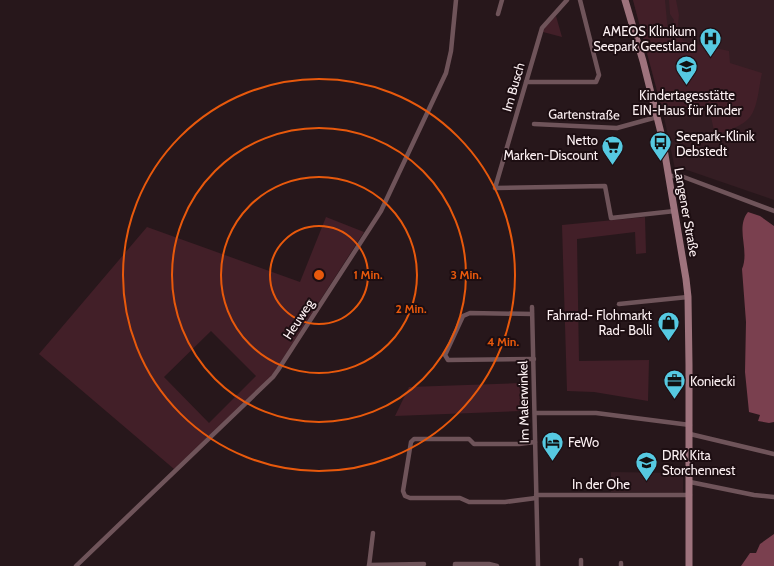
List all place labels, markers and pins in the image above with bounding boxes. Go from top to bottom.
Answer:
place label: AMEOS Klinikum Seepark Geestland [593,23,696,54]
hospital icon: AMEOS Klinikum Seepark Geestland [698,25,724,58]
school or university icon: Kindertagesstätte EIN-Haus für Kinder [674,54,700,87]
place label: Kindertagesstätte EIN-Haus für Kinder [632,87,743,118]
place label: Seepark-Klinik Debstedt [676,128,755,159]
bus stop icon: Seepark-Klinik Debstedt [648,130,674,163]
place label: Netto Marken-Discount [503,132,599,163]
supermarket icon: Netto Marken-Discount [600,134,626,167]
centre of rings [312,268,326,282]
place label: Fahrrad- Flohmarkt Rad- Bolli [547,307,653,338]
shop icon: Fahrrad- Flohmarkt Rad- Bolli [655,309,681,342]
office icon: Koniecki [661,368,687,401]
place label: Koniecki [690,373,735,389]
hotel icon: FeWo [540,429,566,462]
place label: FeWo [568,434,599,450]
place label: DRK Kita Storchennest [662,447,736,478]
school or university icon: DRK Kita Storchennest [634,449,660,482]

